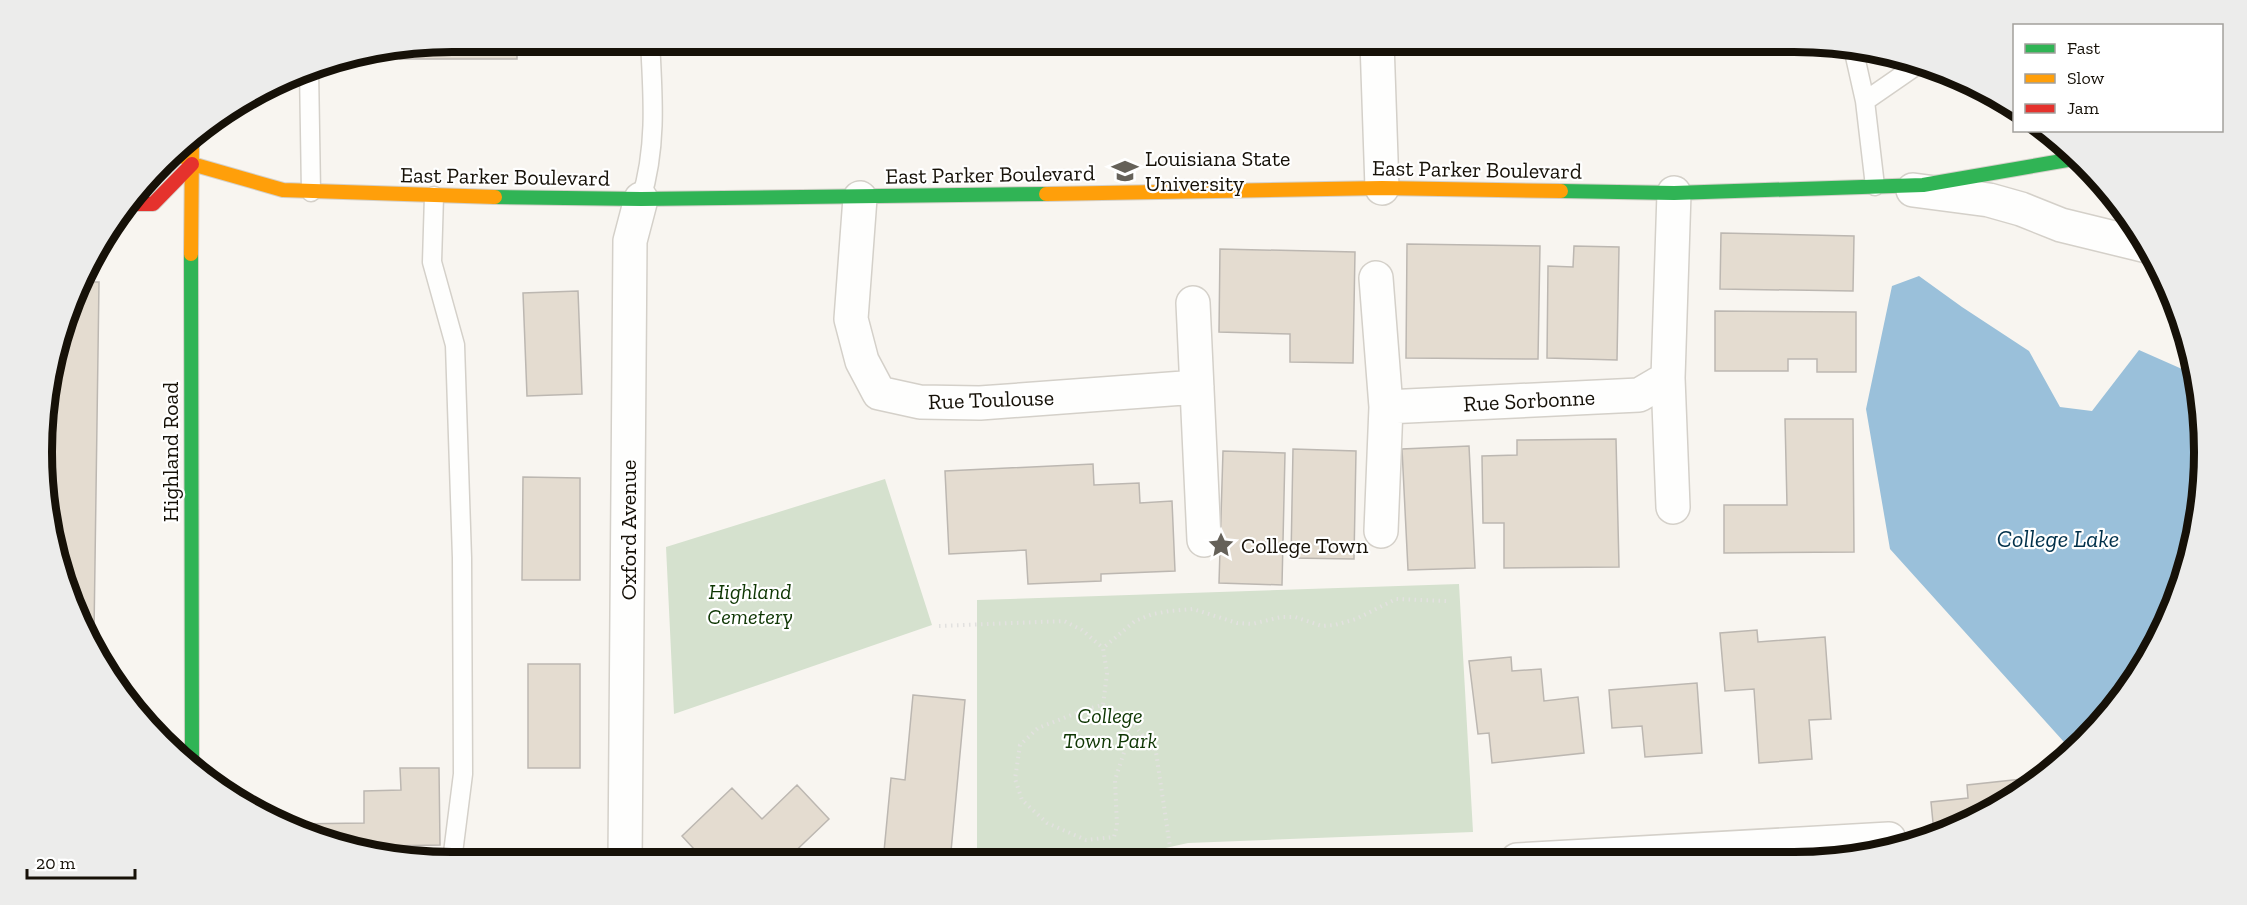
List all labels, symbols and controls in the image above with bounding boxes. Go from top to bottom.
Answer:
legend [2013,24,2223,132]
text: Fast [2067,37,2100,59]
text: Slow [2067,67,2104,89]
text: Jam [2067,97,2099,119]
place label: Louisiana State University [1145,145,1290,197]
street label: East Parker Boulevard [1372,154,1582,185]
school or university icon: Louisiana State University [1110,156,1140,186]
street label: East Parker Boulevard [885,159,1095,190]
street label: East Parker Boulevard [400,161,610,192]
street label: Highland Road [157,382,184,522]
street label: Rue Toulouse [927,384,1055,415]
street label: Rue Sorbonne [1462,384,1596,417]
street label: Oxford Avenue [615,460,642,600]
water label: College Lake [1997,524,2119,553]
place icon: College Town [1206,530,1236,560]
place label: College Town [1241,532,1369,559]
park label: Highland Cemetery [707,578,793,630]
park label: College Town Park [1063,702,1157,754]
scale bar [27,842,135,880]
text: 20 m [36,852,76,874]

